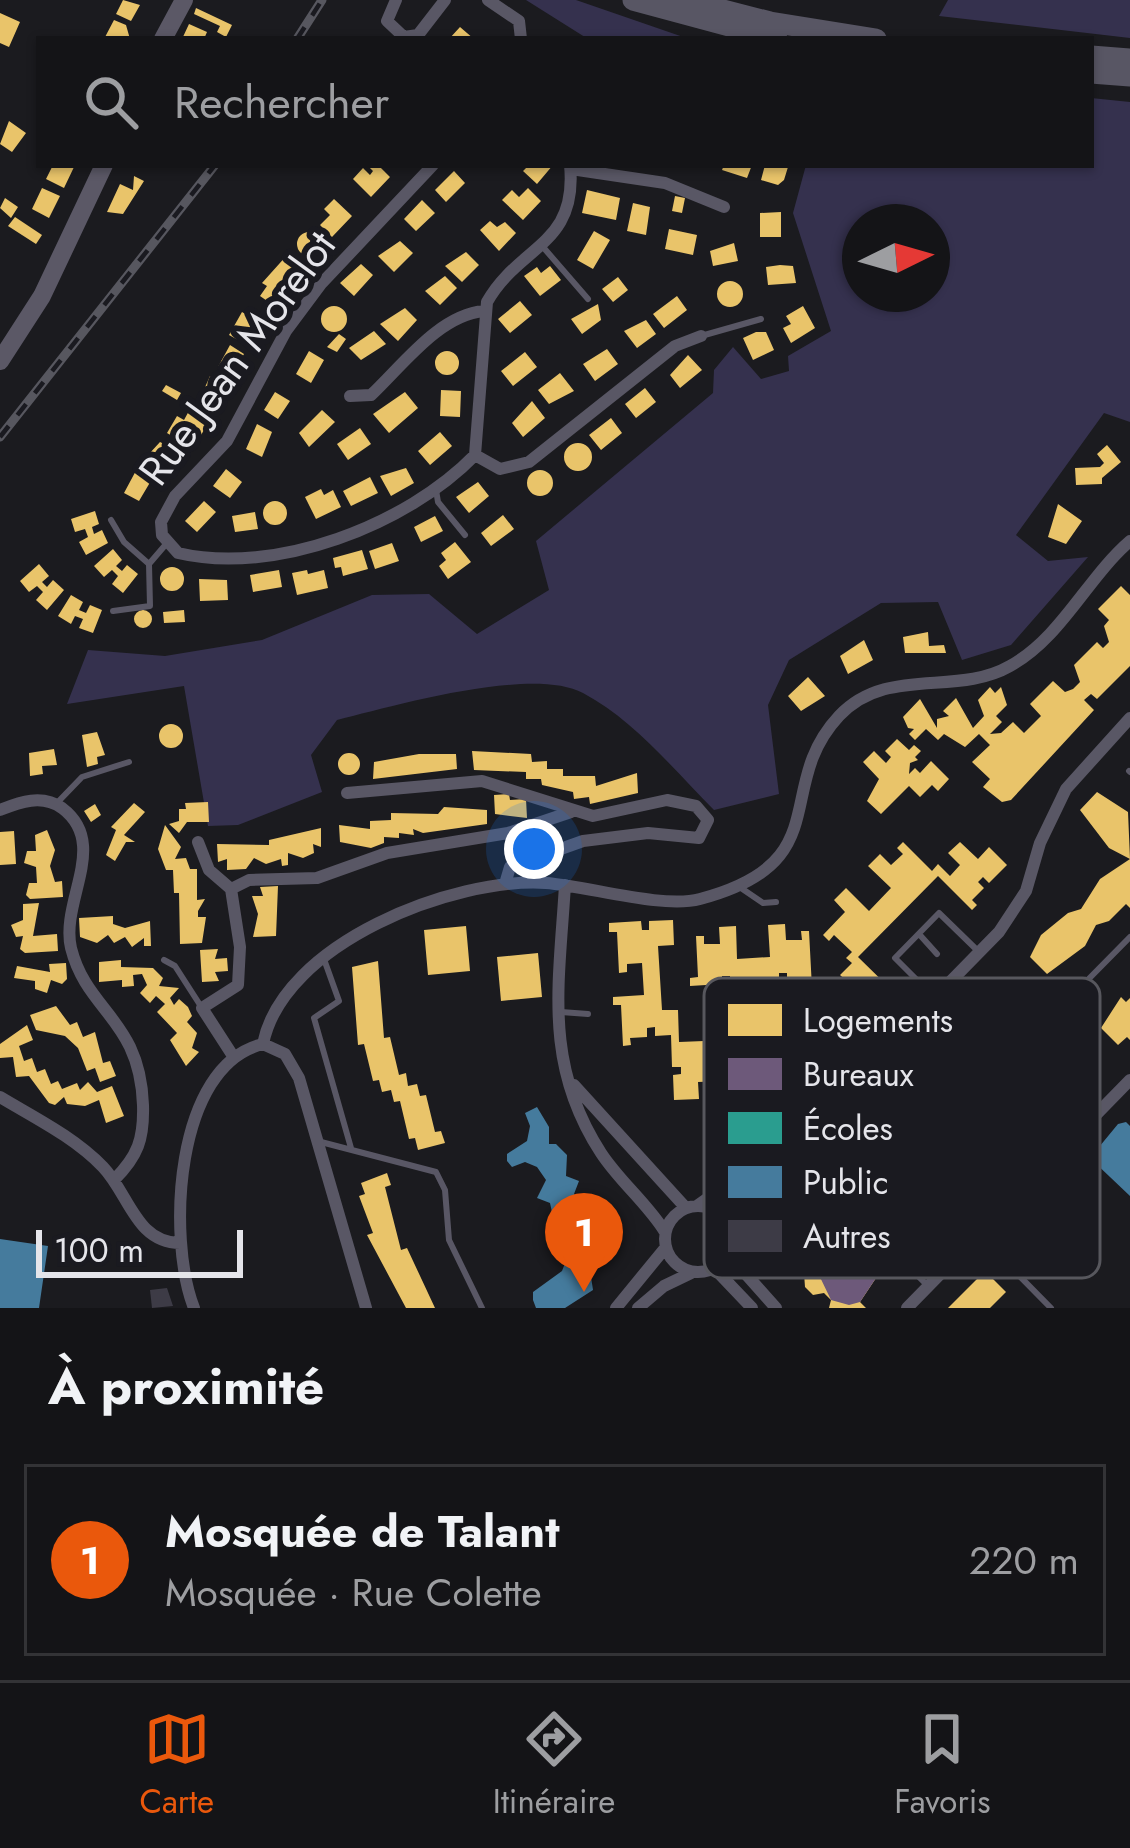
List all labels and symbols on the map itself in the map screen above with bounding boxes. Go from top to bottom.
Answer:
north arrow [842,204,950,312]
street label: Rue Jean Morelot [124,218,350,498]
your location [504,819,564,879]
legend [704,978,1100,1278]
text: Logements [803,997,953,1044]
text: Bureaux [803,1051,914,1098]
text: Écoles [803,1105,893,1152]
text: Public [803,1159,889,1206]
pin: 1 [545,1193,623,1292]
text: Autres [803,1213,890,1260]
scale bar [36,1224,243,1277]

